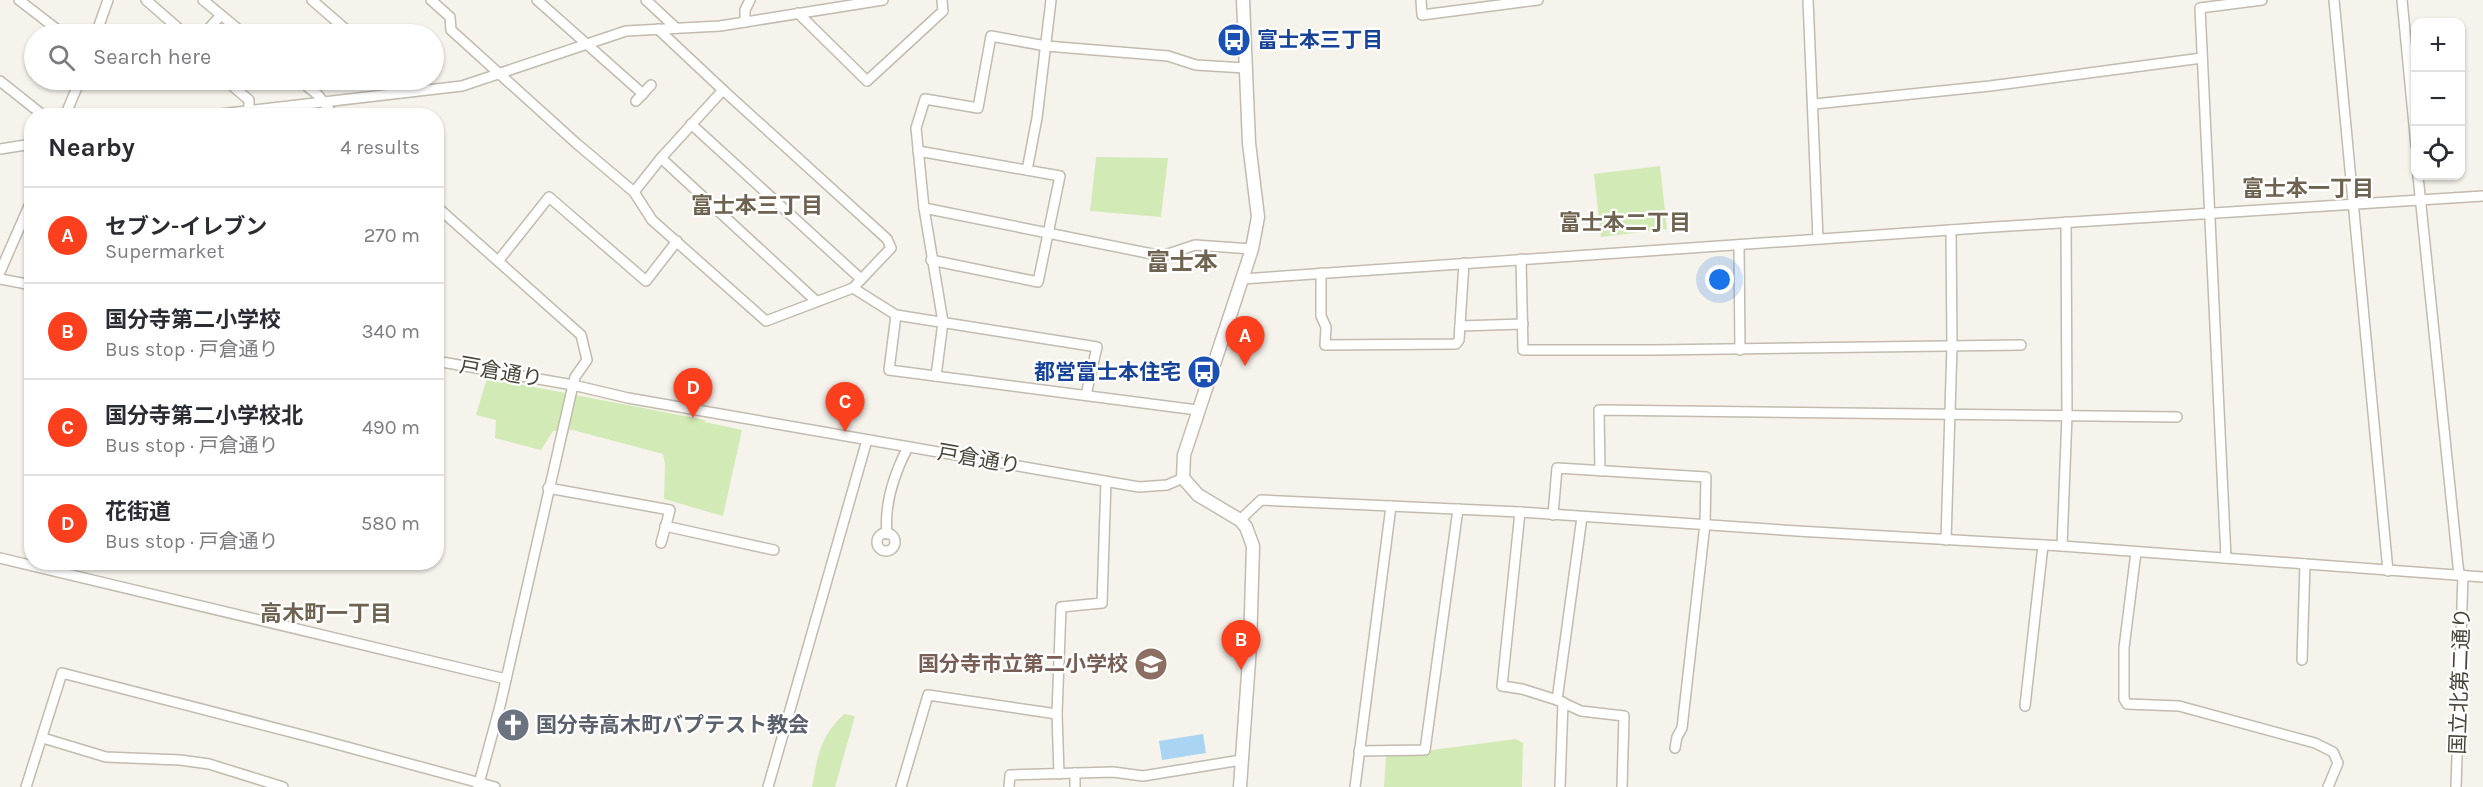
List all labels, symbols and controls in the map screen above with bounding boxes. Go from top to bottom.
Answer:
map controls [2411,18,2465,180]
button: + [2411,18,2465,72]
bus stop icon: 富士本三丁目 [1216,22,1252,58]
search box [24,24,444,90]
place label: 富士本三丁目 [1257,28,1383,52]
icon: search [45,41,78,74]
text: Search here [93,44,211,70]
button: − [2411,72,2465,126]
button: locate [2411,126,2465,180]
text: Nearby [48,132,135,163]
text: 4 results [340,136,420,159]
district label: 富士本一丁目 [2242,176,2374,202]
district label: 富士本三丁目 [691,193,823,219]
district label: 富士本二丁目 [1559,210,1691,236]
text: セブン-イレブン [105,214,267,240]
text: A [61,224,74,247]
text: 270 m [364,224,420,247]
text: Supermarket [105,240,224,263]
district label: 富士本 [1146,248,1218,276]
your location [1705,265,1734,294]
text: 国分寺第二小学校 [105,307,281,333]
pin: A [1226,316,1264,366]
text: B [61,320,74,343]
text: 340 m [362,320,420,343]
text: Bus stop · 戸倉通り [105,338,279,361]
street label: 戸倉通り [458,353,544,391]
bus stop icon: 都営富士本住宅 [1186,354,1222,390]
place label: 都営富士本住宅 [1034,360,1181,384]
pin: D [674,368,712,418]
pin: C [826,382,864,432]
text: 国分寺第二小学校北 [105,403,303,429]
text: C [61,416,74,439]
text: 490 m [362,416,420,439]
text: Bus stop · 戸倉通り [105,434,279,457]
street label: 戸倉通り [936,440,1022,478]
text: 花街道 [105,499,171,525]
text: D [61,512,74,535]
text: 580 m [361,512,420,535]
text: Bus stop · 戸倉通り [105,530,279,553]
district label: 高木町一丁目 [260,601,392,627]
street label: 国立北第二通り [2445,607,2475,755]
pin: B [1222,620,1260,670]
school or university icon: 国分寺市立第二小学校 [1133,646,1169,682]
place label: 国分寺市立第二小学校 [918,652,1128,676]
church icon: 国分寺高木町バプテスト教会 [495,707,531,743]
place label: 国分寺高木町バプテスト教会 [536,713,809,737]

